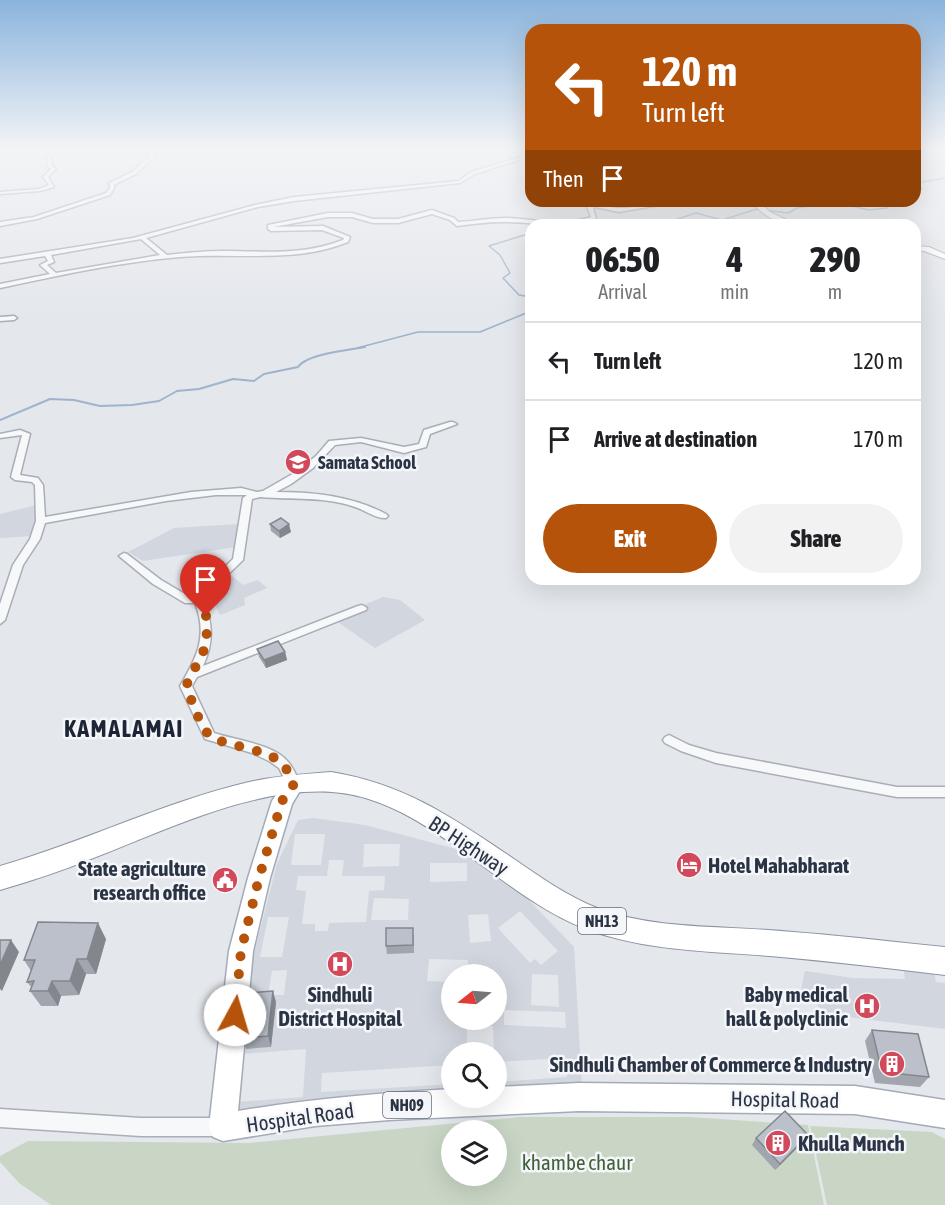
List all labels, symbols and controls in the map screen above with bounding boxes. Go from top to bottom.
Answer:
text: 120 m [642,47,737,95]
icon: left [543,48,621,126]
text: Turn left [642,97,725,128]
icon: arrive [596,162,629,195]
text: Then [543,166,584,192]
text: 06:50 [586,238,660,280]
text: 4 [726,238,743,280]
text: 290 [810,238,860,280]
text: Arrival [598,280,647,303]
text: min [720,280,749,303]
text: m [828,280,842,303]
icon: left [543,345,576,378]
text: Turn left [594,348,661,374]
text: 120 m [853,348,903,374]
icon: arrive [543,423,576,456]
text: Arrive at destination [594,426,757,452]
text: 170 m [853,426,903,452]
school or university icon: Samata School [283,447,313,477]
place label: Samata School [318,452,416,473]
button: Exit [543,504,717,573]
button: Share [729,504,903,573]
pin [180,554,231,616]
icon: arrive [189,563,222,596]
district label: KAMALAMAI [64,715,184,742]
street label: BP Highway [425,810,514,880]
hotel icon: Hotel Mahabharat [674,850,704,880]
place label: Hotel Mahabharat [708,853,849,877]
place label: State agriculture research office [78,856,206,904]
public building icon: State agriculture research office [210,865,240,895]
road number: NH13 [578,908,626,934]
hospital icon: Sindhuli District Hospital [325,949,355,979]
north arrow [441,964,507,1030]
map controls [441,964,507,1186]
place label: Sindhuli District Hospital [278,982,402,1030]
place label: Baby medical hall & polyclinic [726,982,848,1030]
position arrow [203,983,267,1047]
hospital icon: Baby medical hall & polyclinic [852,991,882,1021]
button: search [441,1042,507,1108]
building icon: Sindhuli Chamber of Commerce & Industry [877,1049,907,1079]
place label: Sindhuli Chamber of Commerce & Industry [550,1052,872,1076]
street label: Hospital Road [730,1086,840,1112]
road number: NH09 [383,1092,431,1118]
street label: Hospital Road [245,1098,355,1136]
button: layers [441,1120,507,1186]
building icon: Khulla Munch [763,1128,793,1158]
place label: Khulla Munch [798,1131,905,1155]
park label: khambe chaur [522,1150,633,1174]

